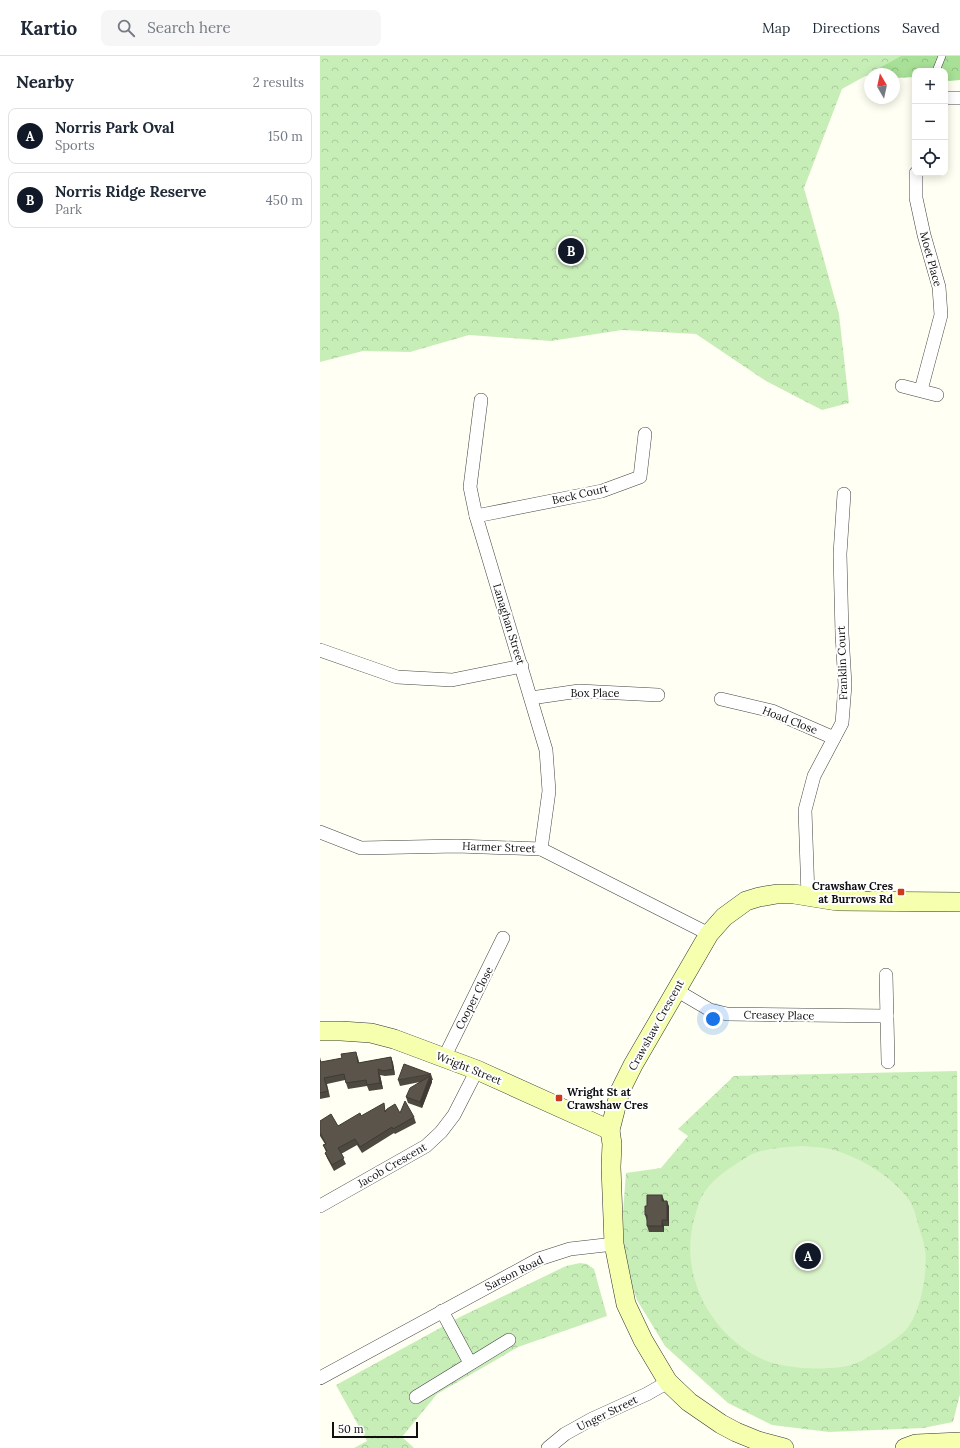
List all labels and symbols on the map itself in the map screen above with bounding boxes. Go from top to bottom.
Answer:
north arrow [864,68,900,104]
street label: Moet Place [917,230,945,288]
pin: B [558,236,584,266]
street label: Beck Court [551,481,610,507]
street label: Lanaghan Street [490,582,528,667]
street label: Franklin Court [834,625,850,700]
street label: Box Place [571,686,620,700]
street label: Hoad Close [760,703,820,737]
street label: Harmer Street [462,839,537,855]
place label: Crawshaw Cres at Burrows Rd [812,879,893,906]
marker: Crawshaw Cres at Burrows Rd [896,887,906,897]
street label: Cooper Close [452,964,496,1032]
street label: Crawshaw Crescent [625,977,687,1073]
street label: Creasey Place [744,1007,815,1023]
your location [703,1009,723,1029]
street label: Wright Street [434,1048,505,1088]
place label: Wright St at Crawshaw Cres [567,1085,648,1112]
marker: Wright St at Crawshaw Cres [554,1093,564,1103]
street label: Jacob Crescent [354,1139,430,1191]
pin: A [795,1241,821,1271]
street label: Sarson Road [483,1252,546,1294]
street label: Unger Street [574,1392,640,1434]
scale bar [332,1420,418,1439]

